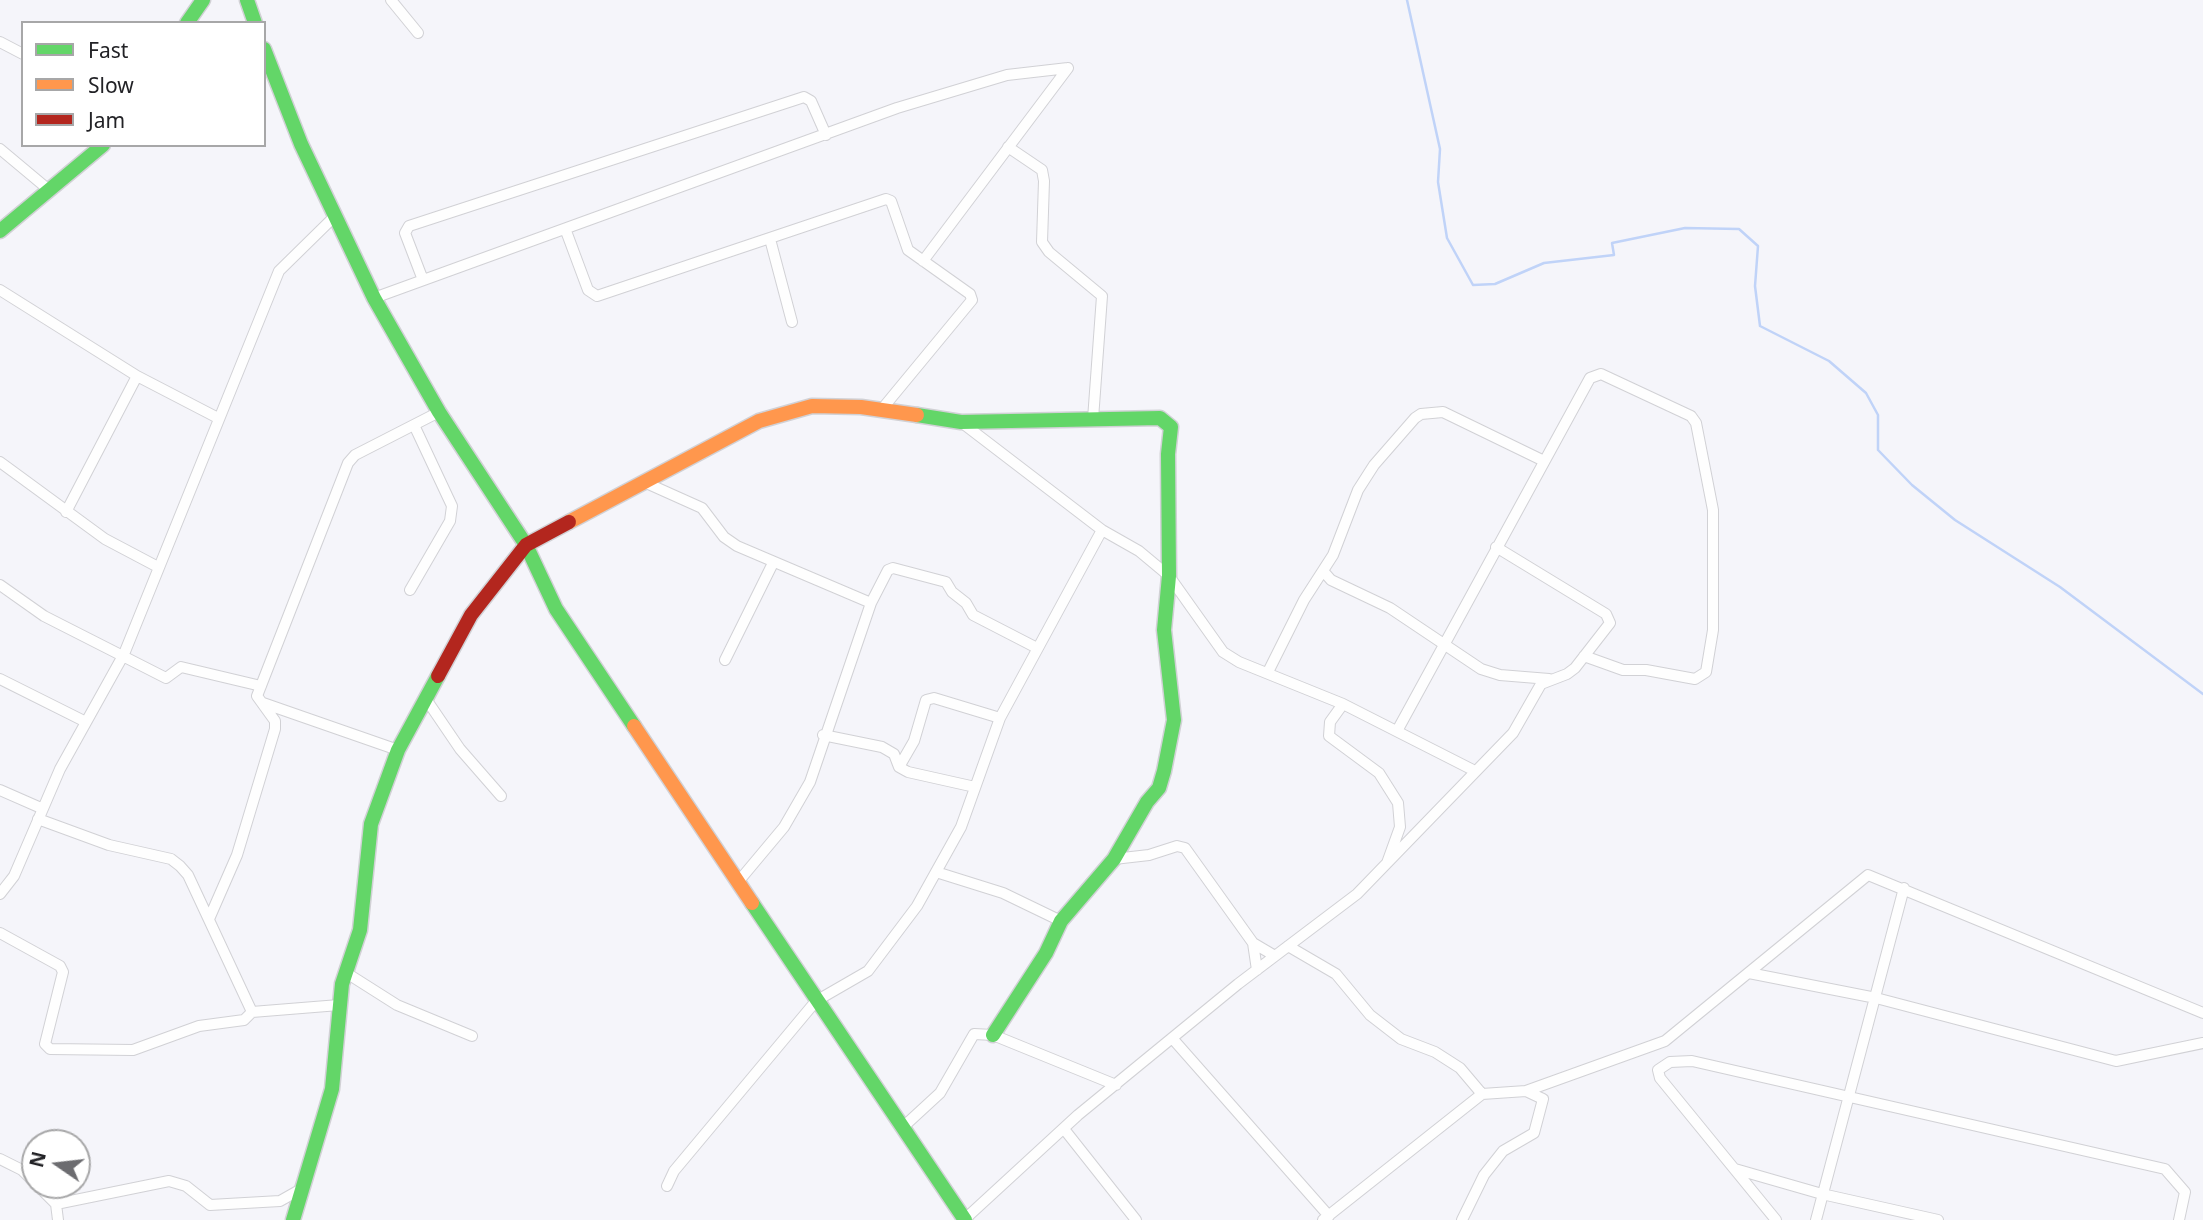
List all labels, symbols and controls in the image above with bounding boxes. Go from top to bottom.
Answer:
legend [21,21,266,147]
text: Fast [88,36,128,64]
text: Slow [88,71,134,99]
text: Jam [88,106,125,134]
north arrow [21,1129,91,1199]
text: N [23,1149,52,1170]

